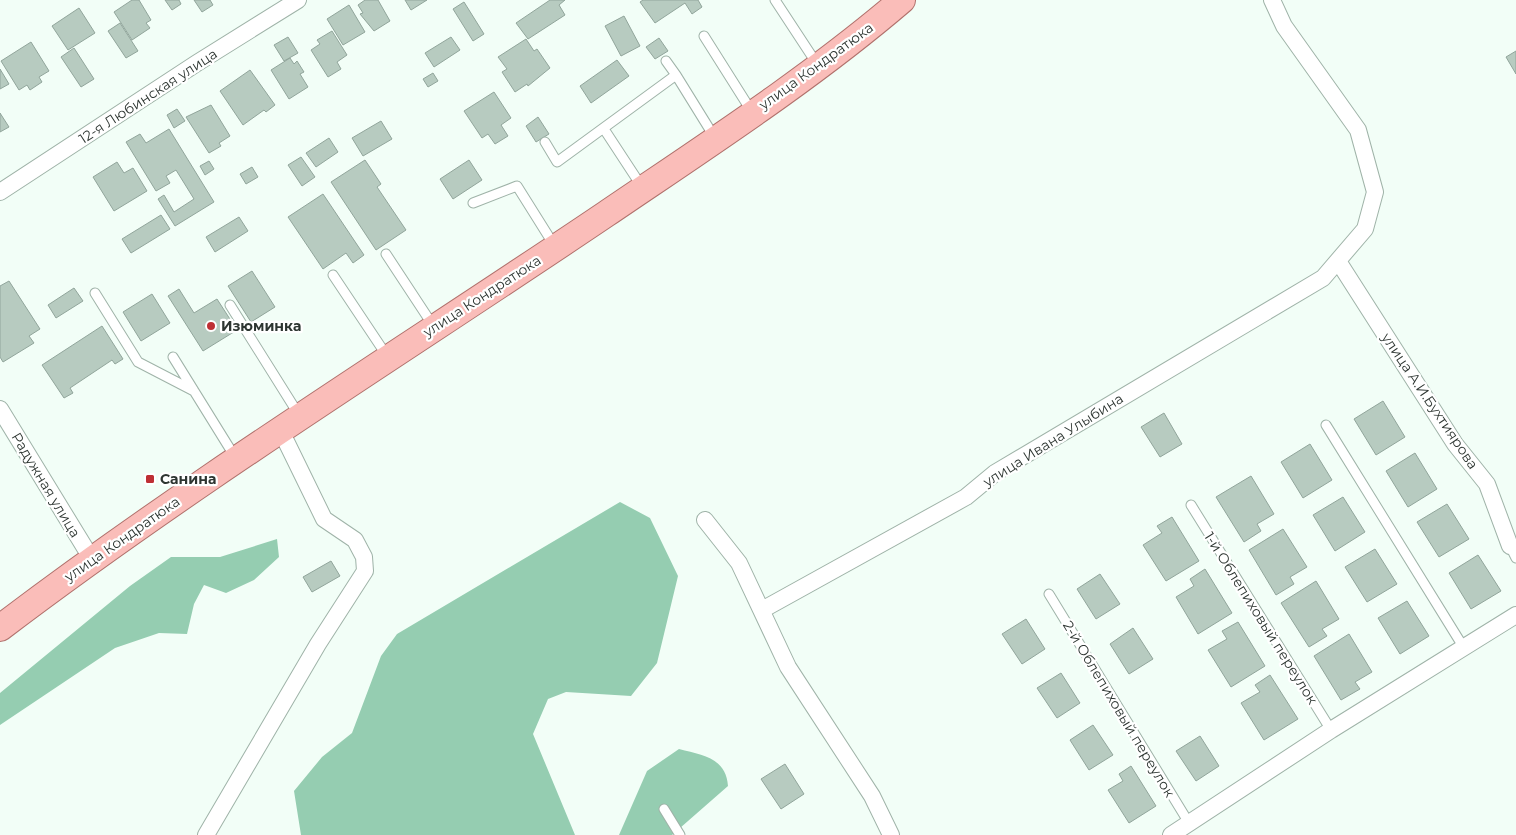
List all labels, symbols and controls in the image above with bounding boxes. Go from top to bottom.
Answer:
street label: улица Кондратюка [755,18,877,114]
street label: 12-я Любинская улица [75,45,221,147]
street label: улица Кондратюка [419,251,544,341]
place label: Изюминка [221,317,301,335]
marker: Изюминка [205,320,217,332]
street label: улица А.И.Бухтиярова [1377,329,1482,473]
street label: улица Ивана Улыбина [979,389,1127,491]
street label: Радужная улица [7,429,85,541]
place label: Санина [160,470,216,488]
marker: Санина [144,473,156,485]
street label: улица Кондратюка [60,492,183,586]
street label: 1-й Облепиховый переулок [1200,529,1322,707]
street label: 2-й Облепиховый переулок [1059,618,1179,800]

